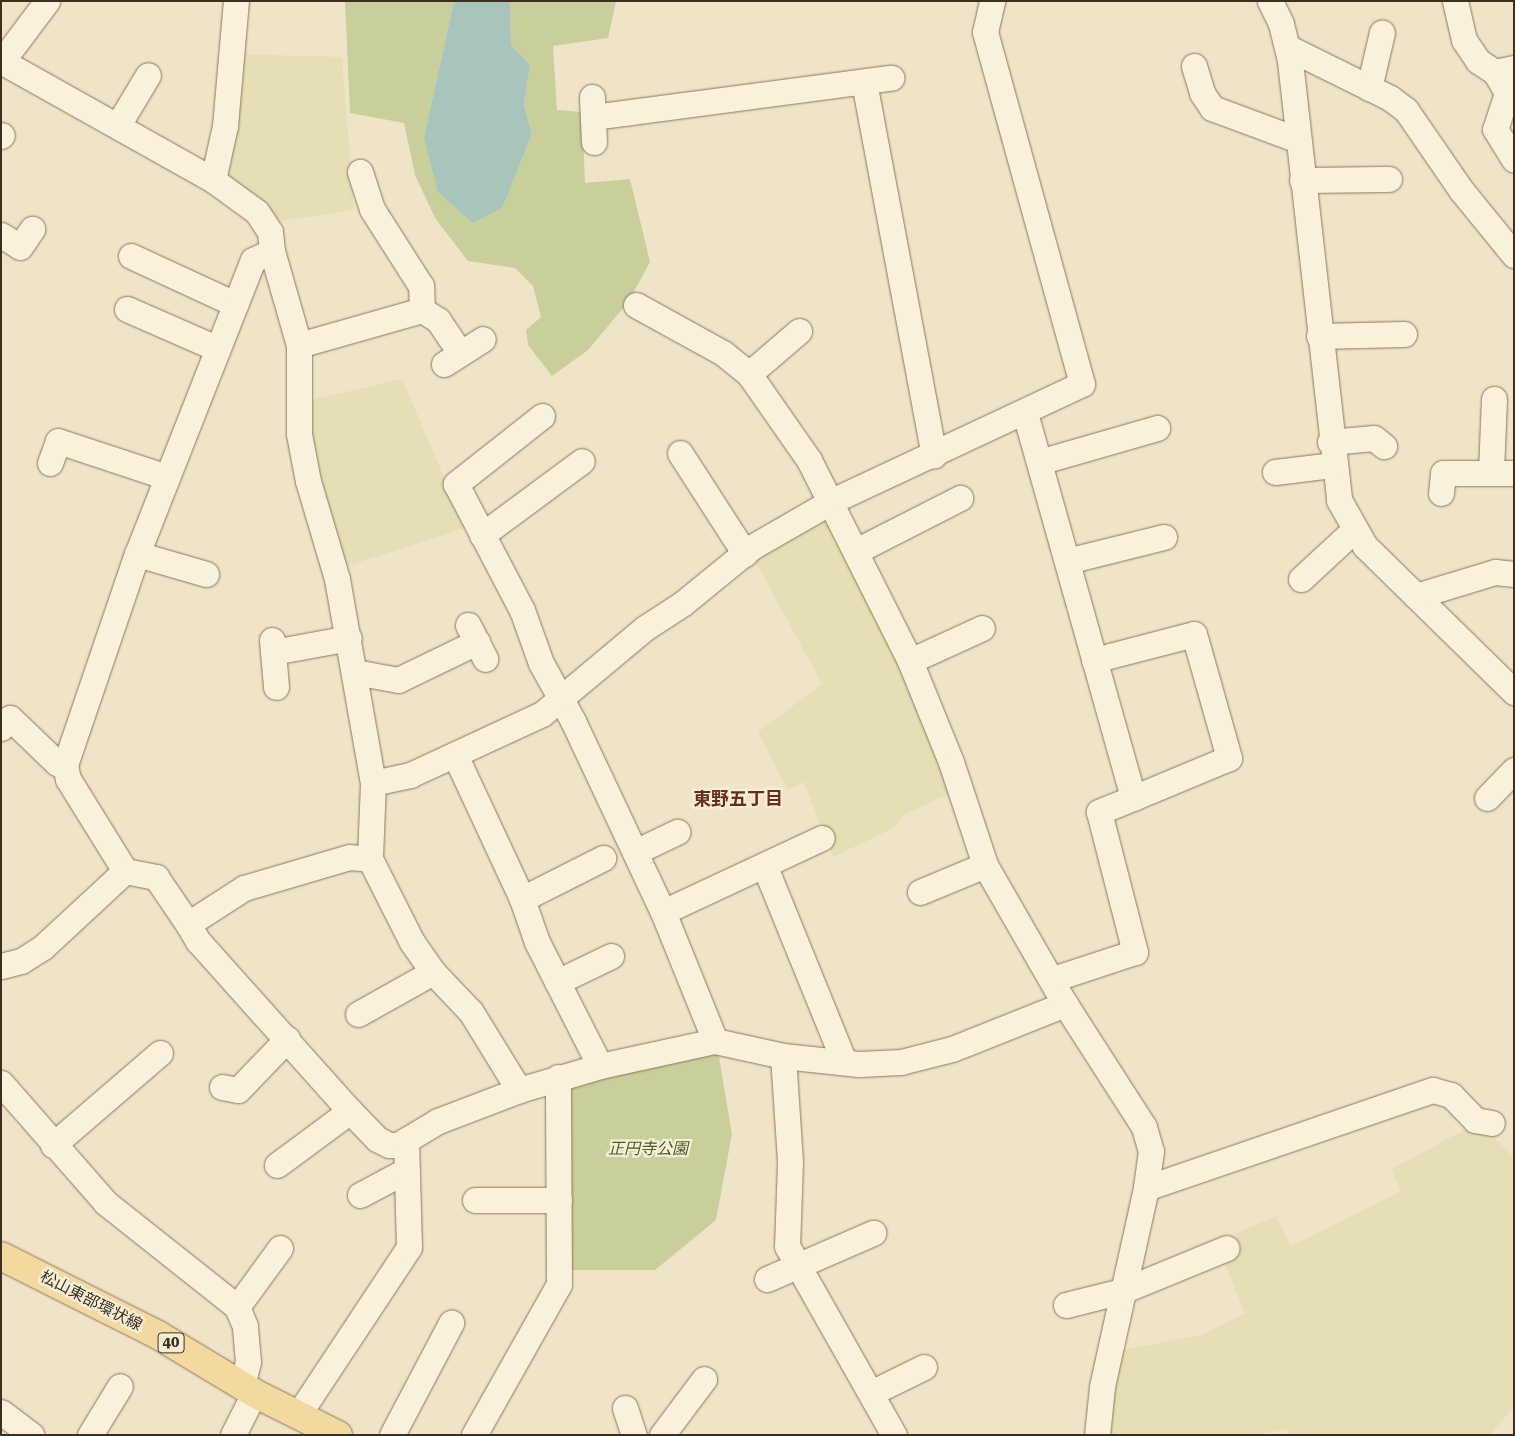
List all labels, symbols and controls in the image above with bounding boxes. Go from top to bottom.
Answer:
district label: 東野五丁目 [693,788,783,810]
park label: 正円寺公園 [608,1139,688,1159]
street label: 松山東部環状線 [37,1267,145,1335]
road number: 40 [157,1330,185,1356]

